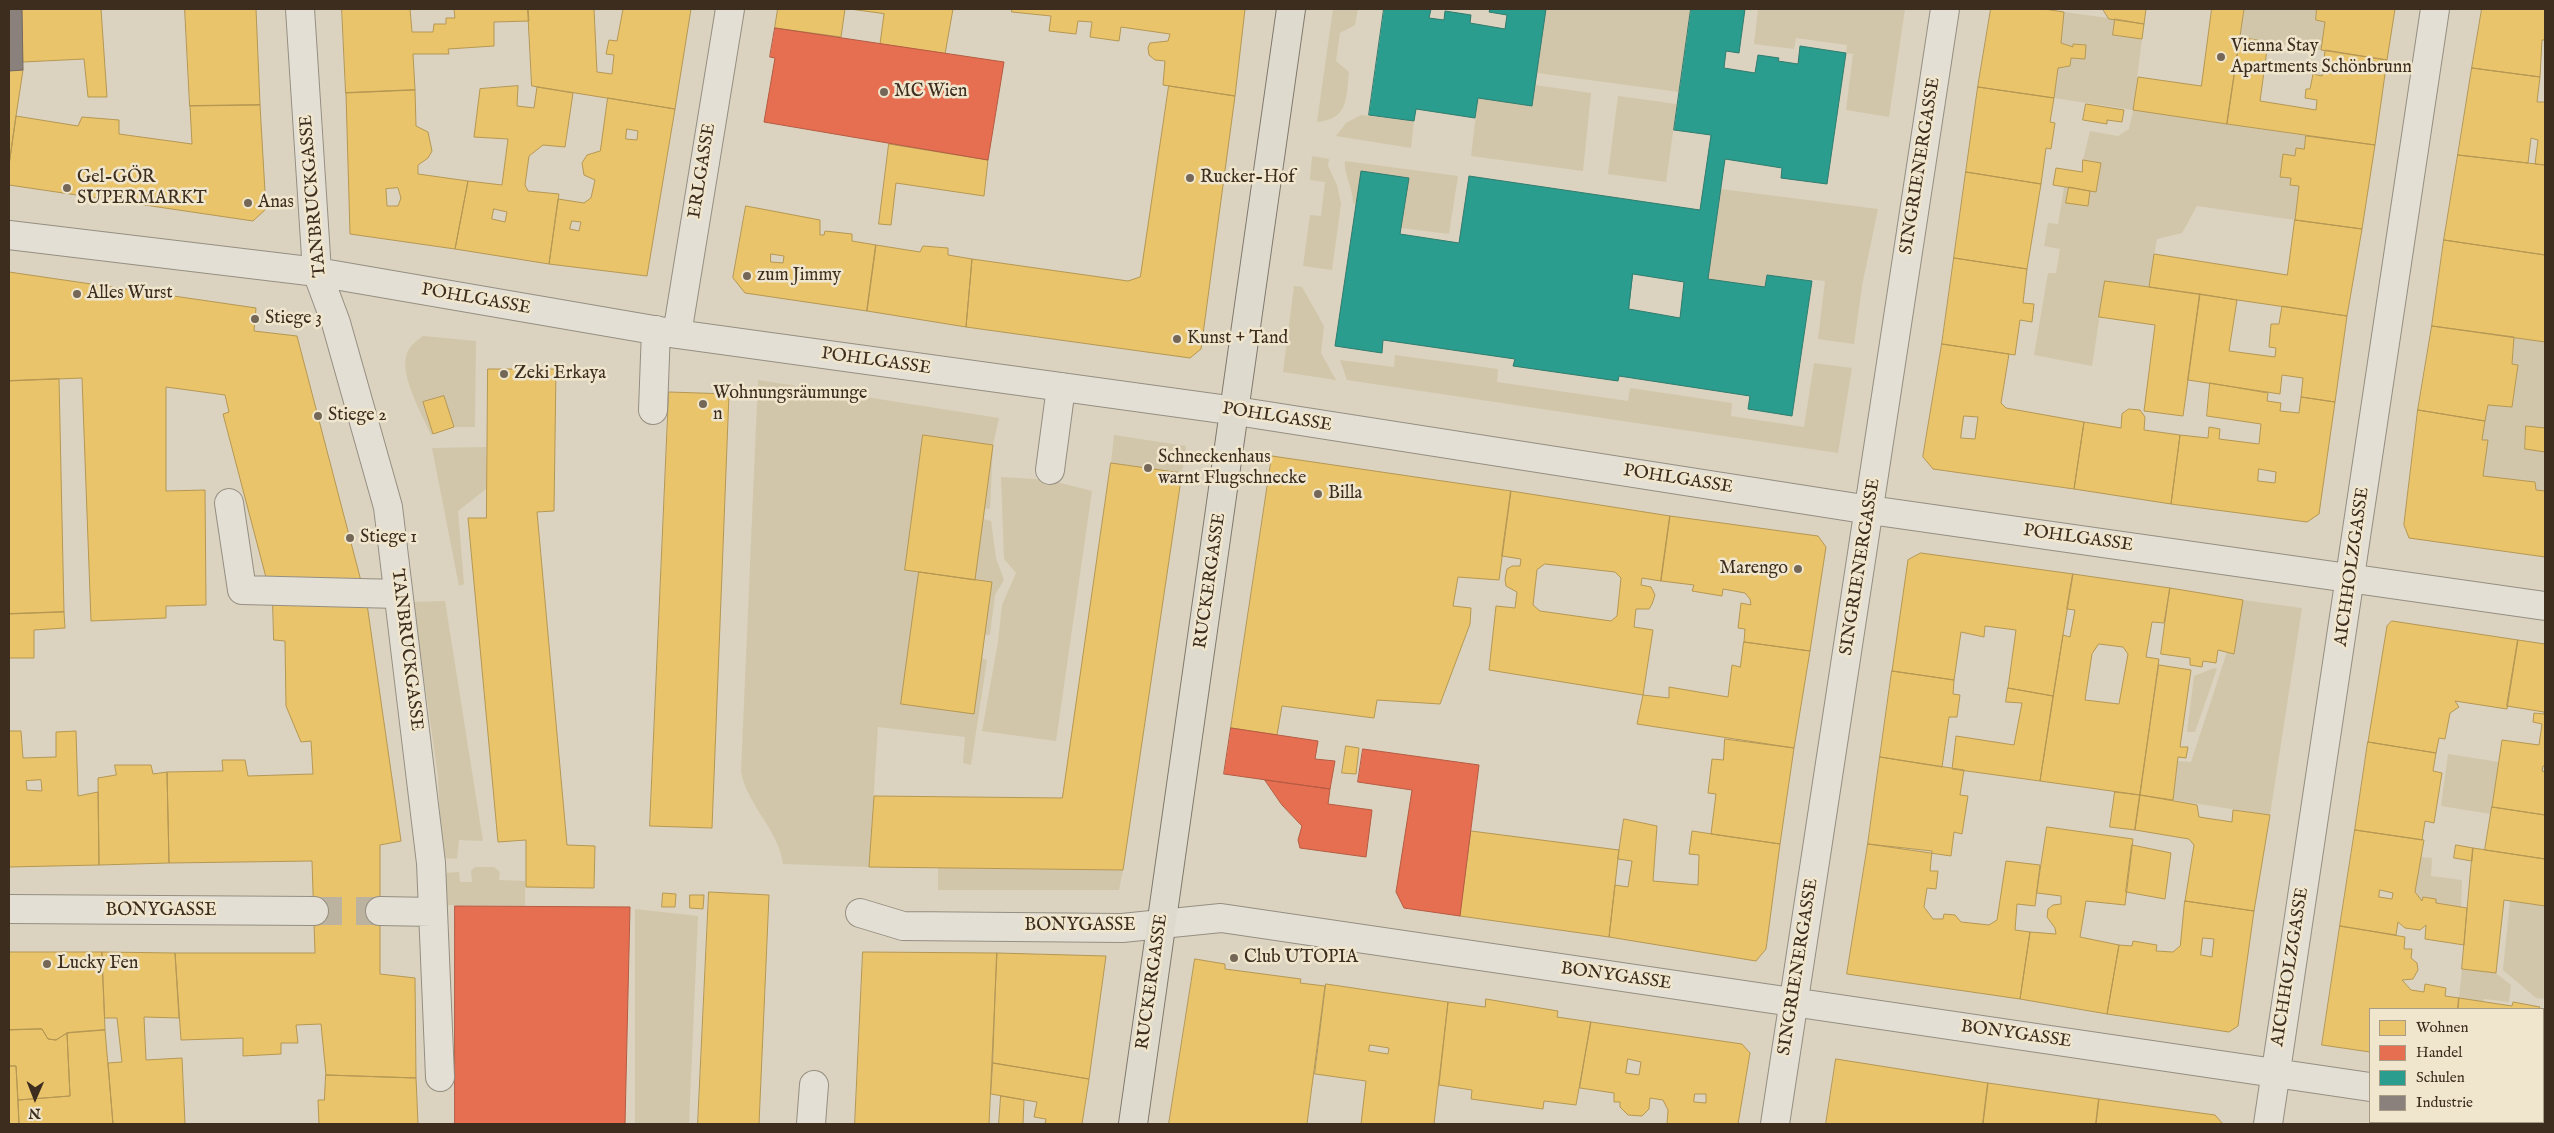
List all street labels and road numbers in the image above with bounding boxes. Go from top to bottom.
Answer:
street label: SINGRIENERGASSE [1896,76,1946,256]
street label: TANBRUCKGASSE [296,114,332,278]
street label: ERLGASSE [685,122,721,220]
street label: POHLGASSE [420,280,532,320]
street label: POHLGASSE [820,344,932,380]
street label: POHLGASSE [1221,399,1333,437]
street label: POHLGASSE [1622,461,1734,499]
street label: SINGRIENERGASSE [1836,477,1886,657]
street label: AICHHOLZGASSE [2331,486,2375,648]
street label: RUCKERGASSE [1191,512,1231,650]
street label: POHLGASSE [2022,521,2134,557]
street label: TANBRUCKGASSE [385,568,427,732]
street label: SINGRIENERGASSE [1774,877,1824,1057]
street label: AICHHOLZGASSE [2268,886,2314,1048]
street label: BONYGASSE [105,900,217,922]
street label: RUCKERGASSE [1133,913,1173,1051]
street label: BONYGASSE [1024,915,1136,937]
street label: BONYGASSE [1559,959,1673,995]
street label: BONYGASSE [1959,1017,2073,1053]

